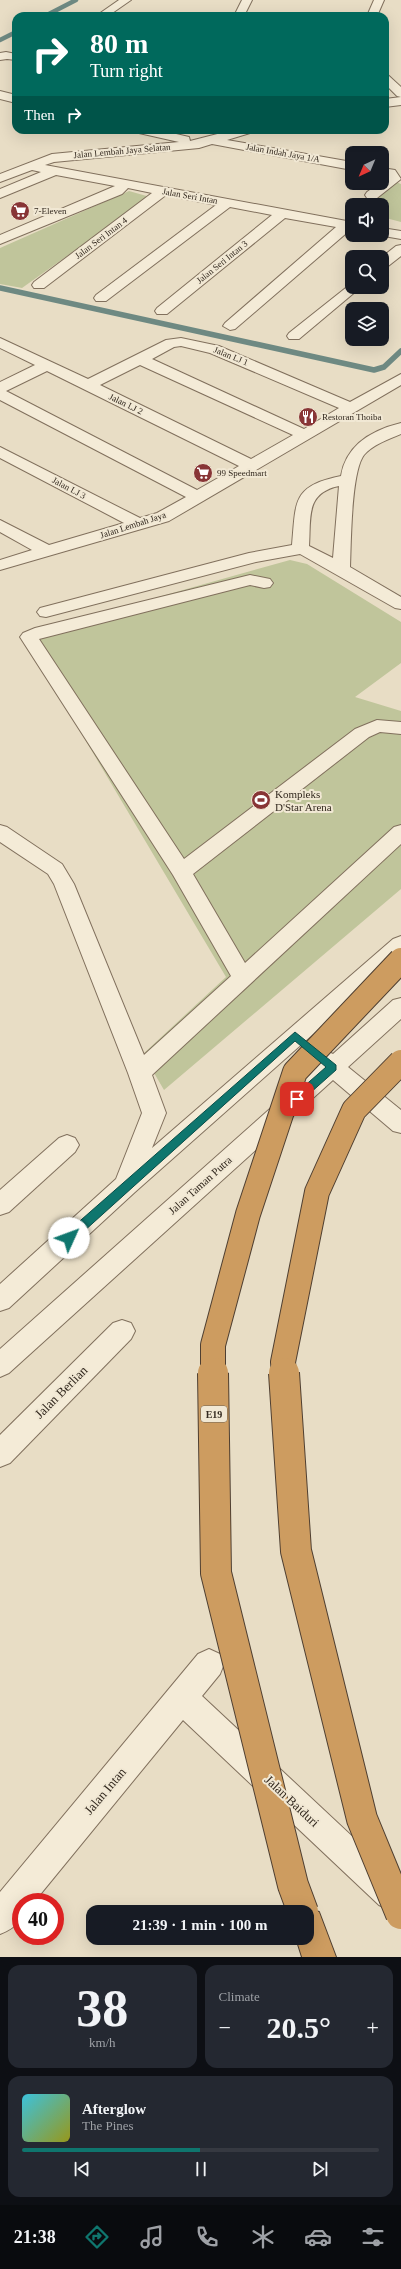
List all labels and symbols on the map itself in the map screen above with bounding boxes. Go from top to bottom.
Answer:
street label: Jalan Lembah Jaya Selatan [73,142,171,160]
street label: Jalan Indah Jaya 1/A [245,142,321,165]
north arrow [345,146,389,190]
street label: Jalan Seri Intan [162,186,219,206]
supermarket icon: 7-Eleven [9,200,31,222]
place label: 7-Eleven [34,206,67,216]
street label: Jalan Seri Intan 4 [73,215,129,261]
street label: Jalan Seri Intan 3 [194,238,250,286]
street label: Jalan LJ 1 [212,345,250,367]
street label: Jalan LJ 2 [107,392,145,416]
restaurant icon: Restoran Thoiba [297,406,319,428]
place label: Restoran Thoiba [322,412,382,422]
supermarket icon: 99 Speedmart [192,462,214,484]
place label: 99 Speedmart [217,468,267,478]
street label: Jalan LJ 3 [51,475,88,501]
street label: Jalan Lembah Jaya [99,510,167,540]
place label: Kompleks D'Star Arena [275,788,332,813]
sports icon: Kompleks D'Star Arena [250,789,272,811]
pin [280,1082,314,1116]
street label: Jalan Taman Putra [166,1153,234,1217]
position arrow [48,1217,90,1259]
street label: Jalan Berlian [32,1362,91,1421]
road number: E19 [201,1406,227,1422]
street label: Jalan Intan [81,1764,129,1818]
street label: Jalan Baiduri [262,1772,323,1830]
speed limit sign: 40 [12,1893,64,1945]

